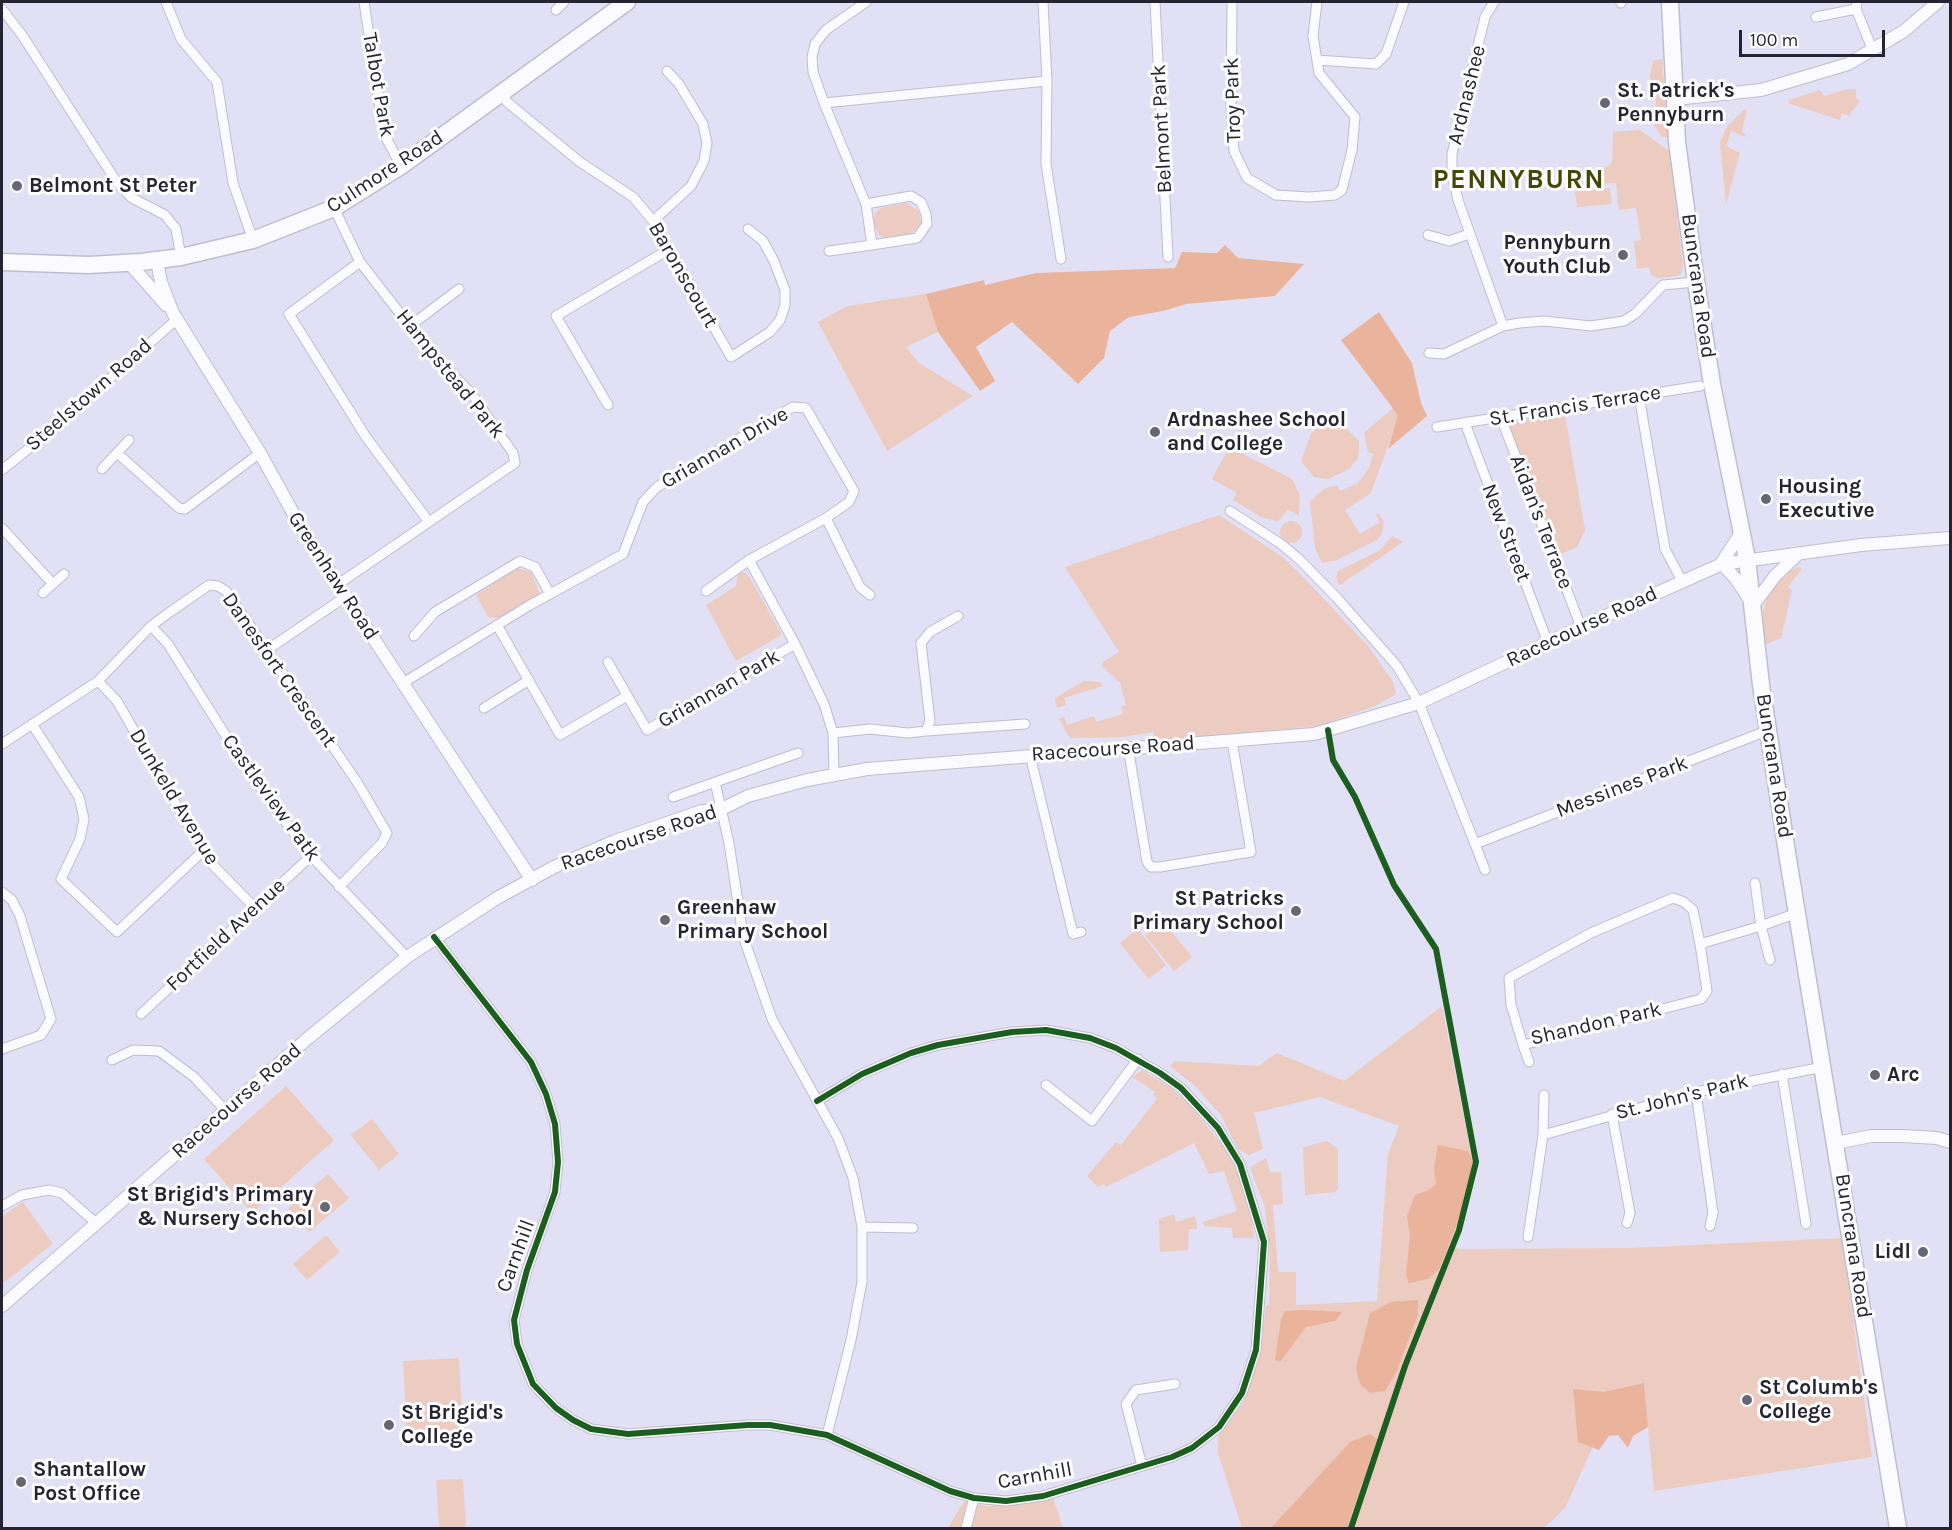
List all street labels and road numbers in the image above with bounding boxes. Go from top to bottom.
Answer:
street label: Talbot Park [356,31,400,139]
street label: Ardnashee [1442,43,1492,147]
street label: Troy Park [1219,57,1247,143]
street label: Belmont Park [1146,64,1178,194]
street label: Culmore Road [322,125,448,219]
street label: Buncrana Road [1675,212,1721,360]
street label: Baronscourt [643,218,723,332]
street label: Hampstead Park [390,304,510,444]
street label: Steelstown Road [20,333,158,457]
street label: St. Francis Terrace [1487,380,1663,432]
street label: Griannan Drive [657,401,793,495]
street label: Aidan's Terrace [1504,451,1578,593]
street label: New Street [1476,480,1536,586]
street label: Greenhaw Road [282,507,384,645]
street label: Racecourse Road [1502,581,1662,673]
street label: Danesfort Crescent [216,588,342,752]
street label: Griannan Park [654,644,784,734]
street label: Buncrana Road [1750,692,1798,840]
street label: Dunkeld Avenue [123,724,225,870]
street label: Castleview Patk [217,730,325,866]
street label: Racecourse Road [1030,731,1196,767]
street label: Messines Park [1553,750,1691,824]
street label: Racecourse Road [557,799,721,877]
street label: Fortfield Avenue [161,873,291,997]
street label: Shandon Park [1528,997,1664,1051]
street label: Racecourse Road [167,1038,307,1164]
street label: St. John's Park [1613,1068,1751,1126]
street label: Buncrana Road [1829,1172,1877,1320]
street label: Carnhill [491,1216,541,1296]
street label: Carnhill [996,1457,1074,1495]

